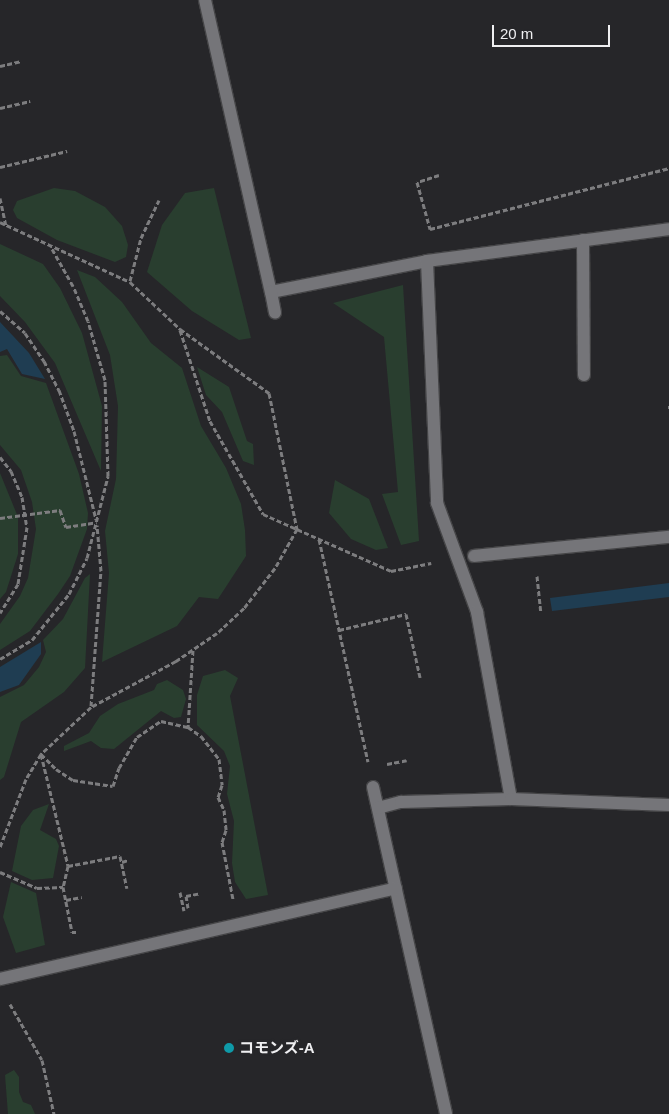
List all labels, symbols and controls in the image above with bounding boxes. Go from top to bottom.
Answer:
scale bar [494,15,612,47]
text: 20 m [500,25,533,42]
place label: コモンズ-A [239,1039,315,1057]
marker: コモンズ-A [223,1042,235,1054]

